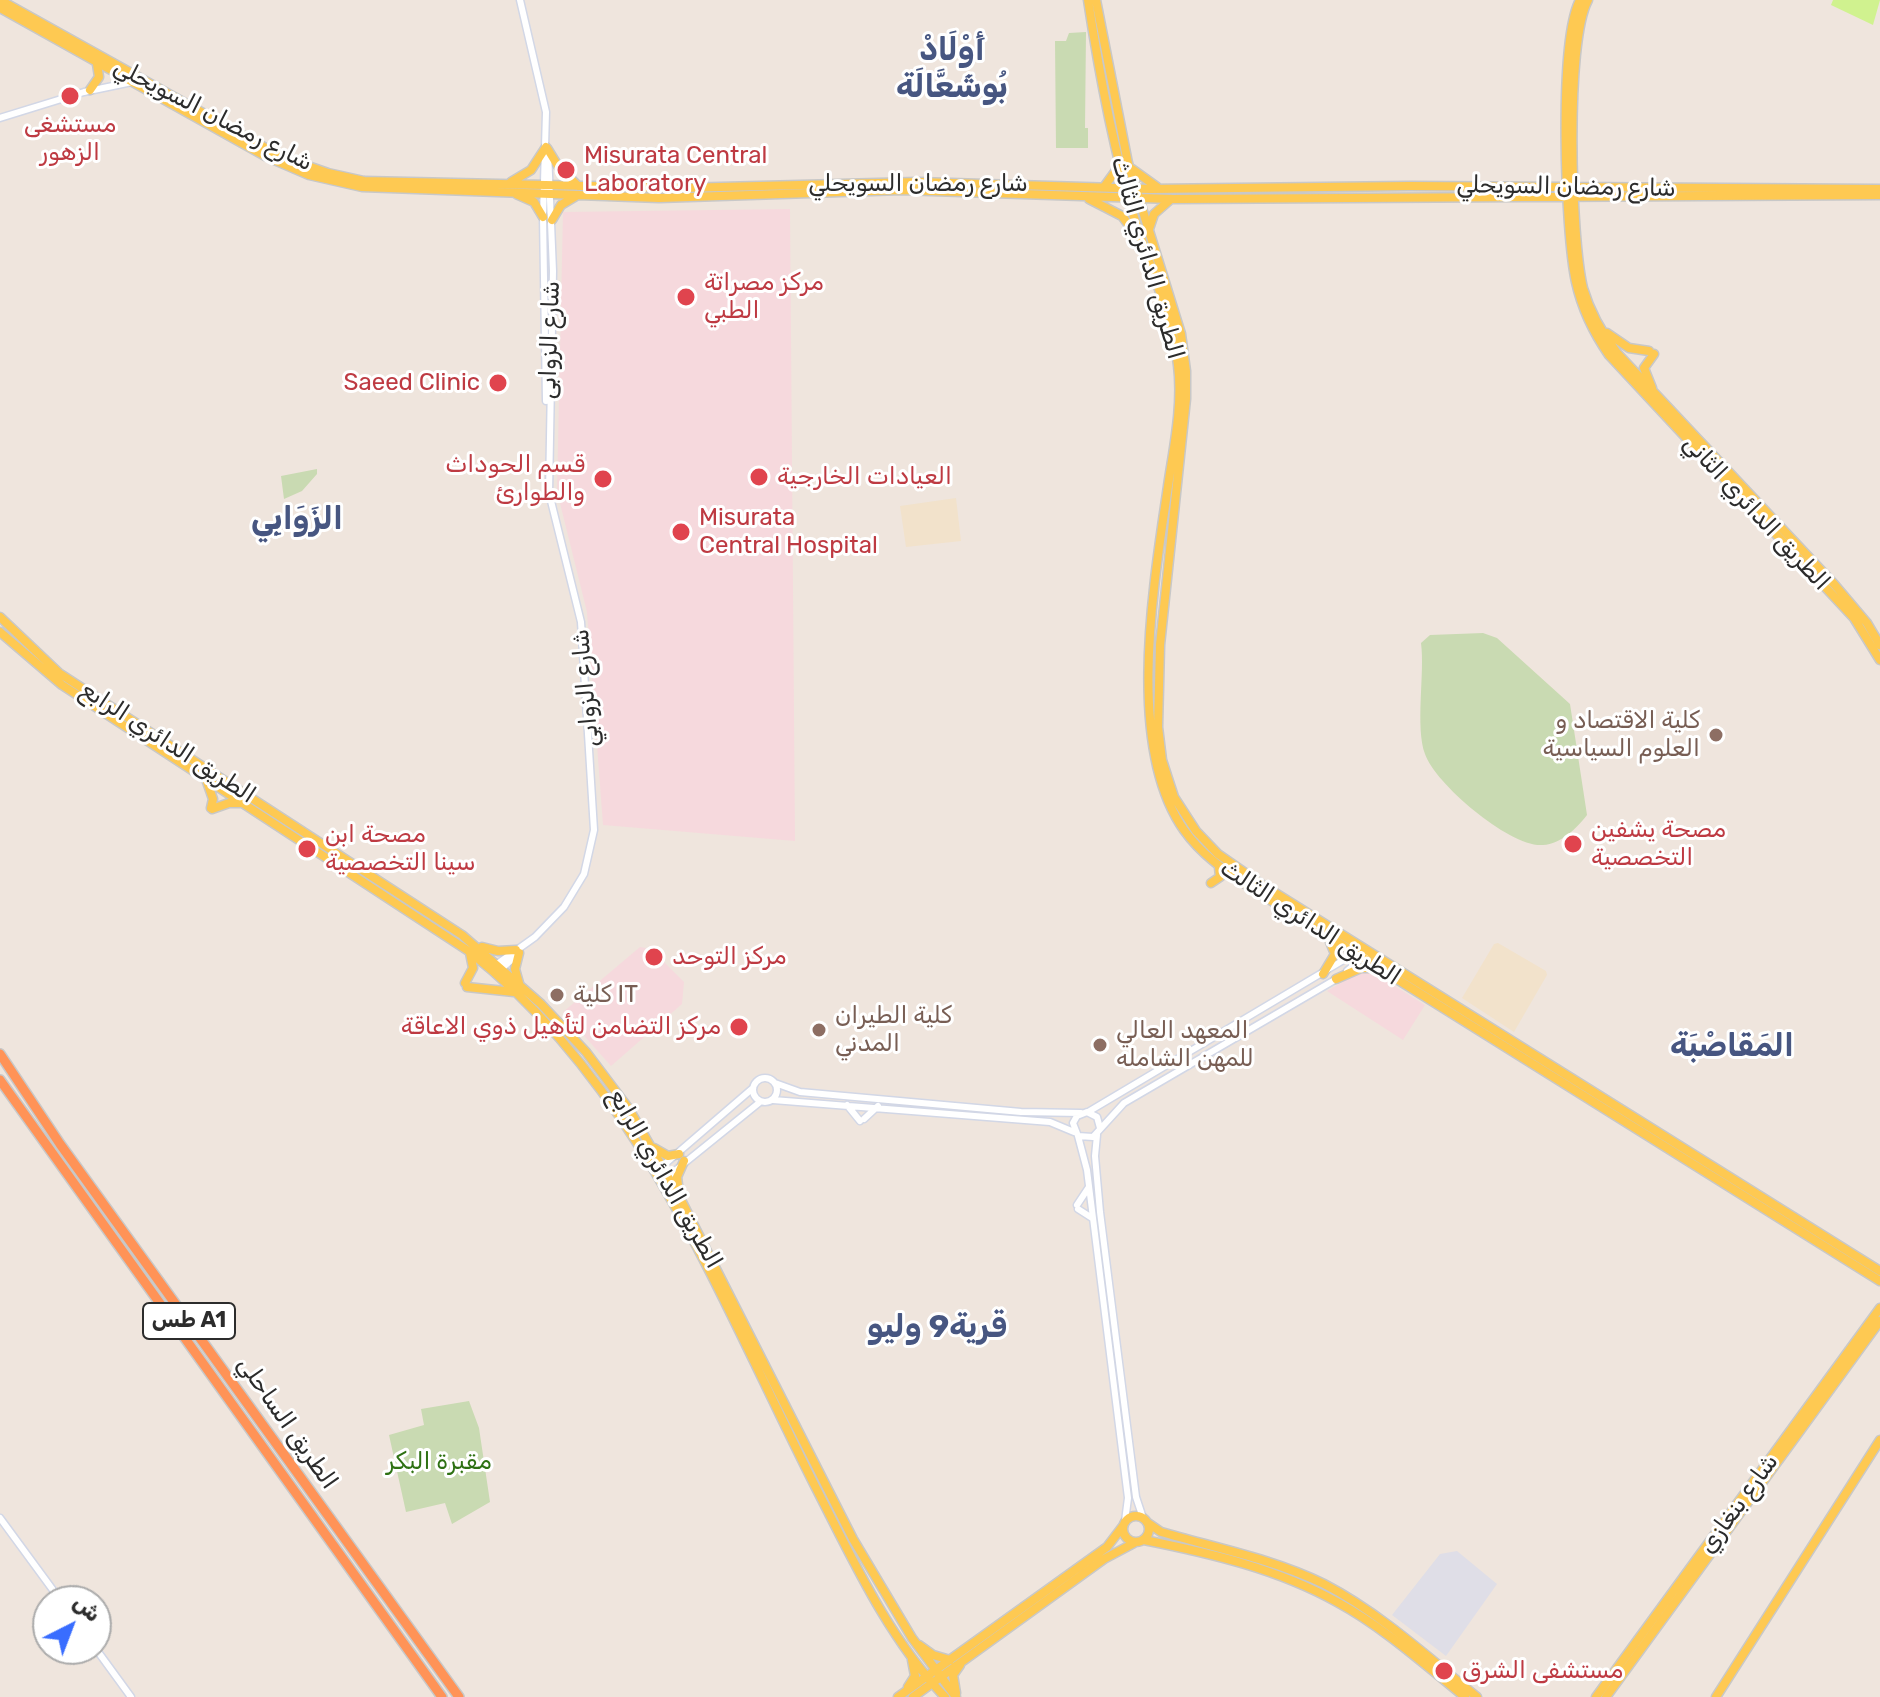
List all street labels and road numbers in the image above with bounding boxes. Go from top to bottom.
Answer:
street label: شارع رمضان السويحلي [109,52,317,178]
street label: الطريق الدائري الثالث [1104,153,1190,363]
street label: شارع رمضان السويحلي [808,170,1028,198]
street label: شارع رمضان السويحلي [1456,171,1676,203]
street label: شارع الزوابى [534,280,566,400]
street label: الطريق الدائري الثاني [1677,429,1835,597]
street label: شارع الزوابي [566,628,606,748]
street label: الطريق الدائري الرابع [75,676,261,810]
street label: الطريق الدائري الثالث [1214,854,1406,992]
street label: الطريق الدائري الرابع [602,1084,728,1274]
road number: طس A1 [143,1303,235,1339]
street label: الطريق الساحلي [231,1351,343,1495]
street label: شارع بنغازي [1693,1448,1785,1560]

